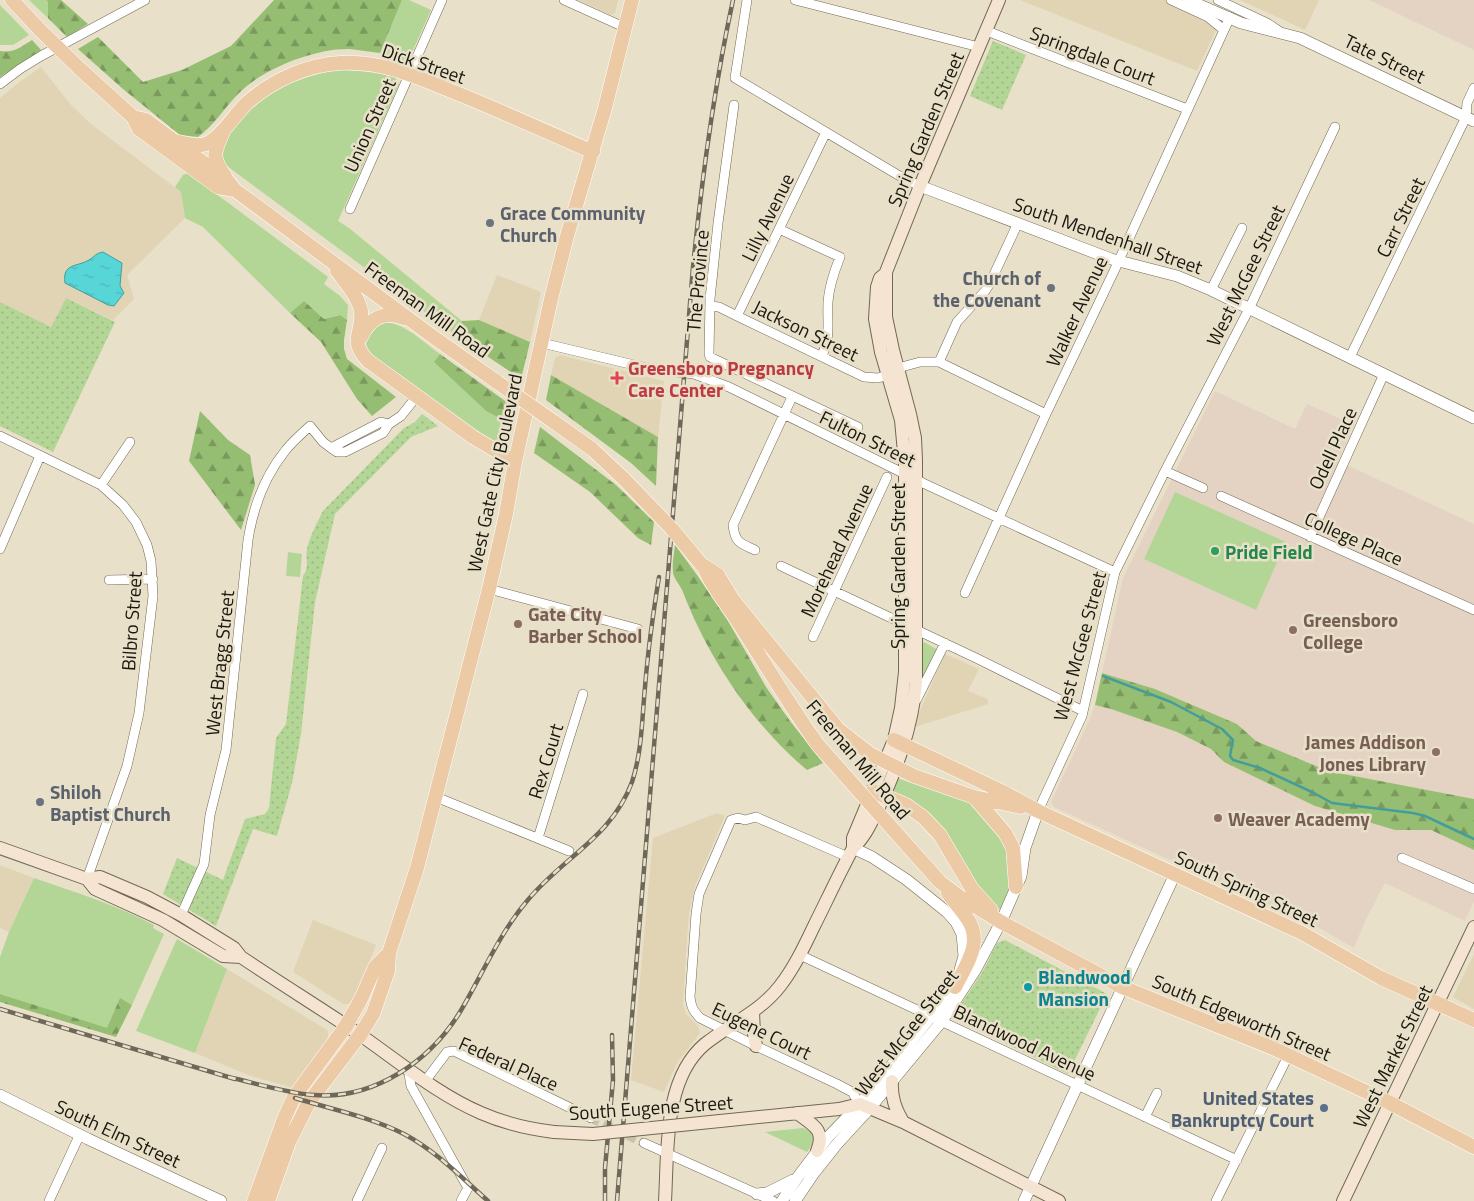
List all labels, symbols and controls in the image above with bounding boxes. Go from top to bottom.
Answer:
street label: Springdale Court [1026,18,1160,92]
street label: Tate Street [1339,26,1431,90]
street label: Dick Street [378,35,470,91]
street label: Spring Garden Street [879,47,971,211]
street label: Union Street [335,73,403,177]
street label: Lilly Avenue [733,168,801,266]
street label: Carr Street [1368,172,1432,262]
street label: South Mendenhall Street [1009,189,1207,281]
place label: Grace Community Church [500,198,646,249]
street label: West McGee Street [1198,199,1292,351]
marker: Grace Community Church [484,217,496,229]
street label: The Province [678,229,716,333]
street label: Walker Avenue [1038,251,1114,371]
street label: Freeman Mill Road [359,253,497,365]
place label: Church of the Covenant [933,263,1041,314]
marker: Church of the Covenant [1045,282,1057,294]
street label: Jackson Street [748,292,864,368]
place label: Greensboro Pregnancy Care Center [628,353,815,404]
street label: West Gate City Boulevard [459,371,529,575]
marker: Greensboro Pregnancy Care Center [610,371,624,385]
street label: Fulton Street [815,402,921,474]
street label: Odell Place [1300,402,1364,494]
street label: Morehead Avenue [792,478,880,622]
street label: Spring Garden Street [883,483,912,649]
street label: College Place [1300,503,1408,573]
place label: Pride Field [1225,537,1313,566]
marker: Pride Field [1209,545,1221,557]
street label: West McGee Street [1045,568,1113,724]
street label: Bilbro Street [113,570,149,672]
street label: West Bragg Street [197,588,241,737]
place label: Gate City Barber School [528,599,642,650]
place label: Greensboro College [1303,605,1398,656]
marker: Gate City Barber School [512,618,524,630]
marker: Greensboro College [1287,624,1299,636]
street label: Freeman Mill Road [800,693,918,825]
street label: Rex Court [520,719,570,802]
place label: James Addison Jones Library [1305,727,1426,778]
marker: James Addison Jones Library [1430,746,1442,758]
place label: Shiloh Baptist Church [50,777,171,828]
marker: Shiloh Baptist Church [34,796,46,808]
place label: Weaver Academy [1228,804,1370,833]
marker: Weaver Academy [1212,812,1224,824]
street label: South Spring Street [1170,842,1324,934]
street label: West McGee Street [847,962,965,1102]
place label: Blandwood Mansion [1038,962,1131,1013]
street label: South Edgeworth Street [1148,966,1336,1068]
street label: West Market Street [1345,979,1439,1132]
marker: Blandwood Mansion [1022,981,1034,993]
street label: Eugene Court [707,993,817,1067]
street label: Blandwood Avenue [949,996,1101,1088]
street label: Federal Place [454,1028,564,1098]
place label: United States Bankruptcy Court [1171,1083,1314,1134]
street label: South Eugene Street [568,1087,734,1127]
street label: South Elm Street [51,1091,186,1175]
marker: United States Bankruptcy Court [1318,1102,1330,1114]

